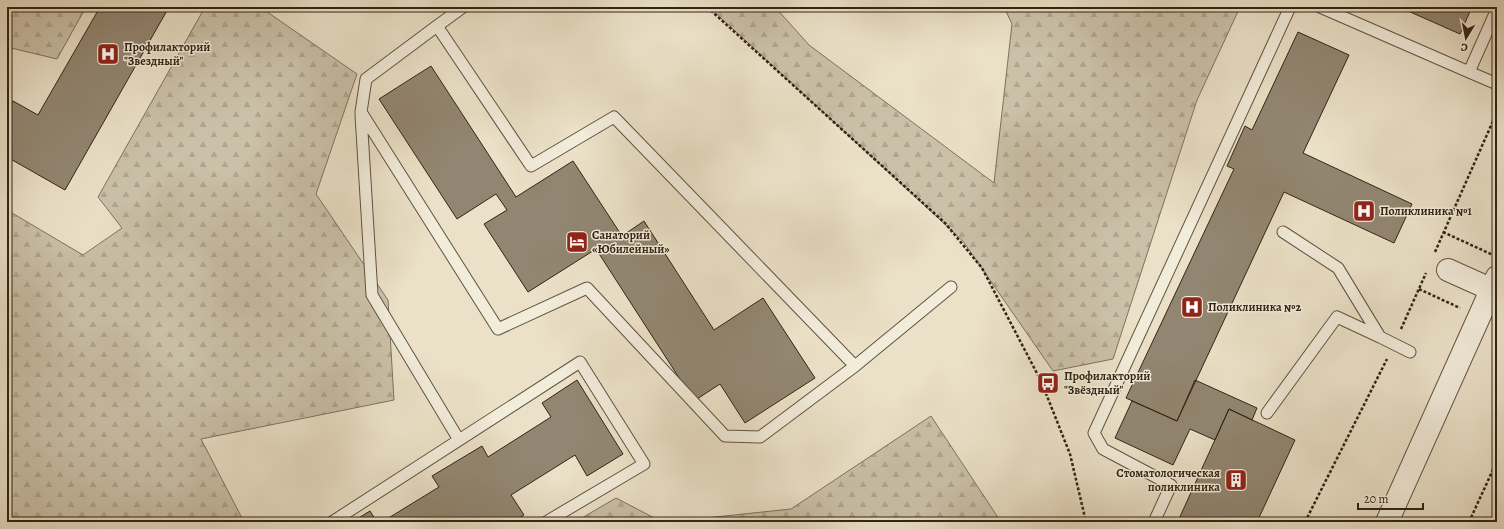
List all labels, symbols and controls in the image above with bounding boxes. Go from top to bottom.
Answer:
north arrow [1446,18,1486,58]
place label: Профилакторий "Звездный" [124,39,210,69]
text: С [1459,39,1469,55]
hospital icon: Профилакторий "Звездный" [95,41,121,67]
hospital icon: Поликлиника №1 [1351,198,1377,224]
place label: Поликлиника №1 [1380,203,1472,219]
place label: Санаторий «Юбилейный» [592,227,670,257]
hotel icon: Санаторий «Юбилейный» [564,229,590,255]
hospital icon: Поликлиника №2 [1179,294,1205,320]
place label: Поликлиника №2 [1208,299,1301,315]
place label: Профилакторий "Звёздный" [1064,368,1150,398]
bus stop icon: Профилакторий "Звёздный" [1035,370,1061,396]
place label: Стоматологическая поликлиника [1116,465,1220,495]
building icon: Стоматологическая поликлиника [1223,467,1249,493]
scale bar [1358,485,1423,511]
text: 20 m [1364,491,1388,507]

